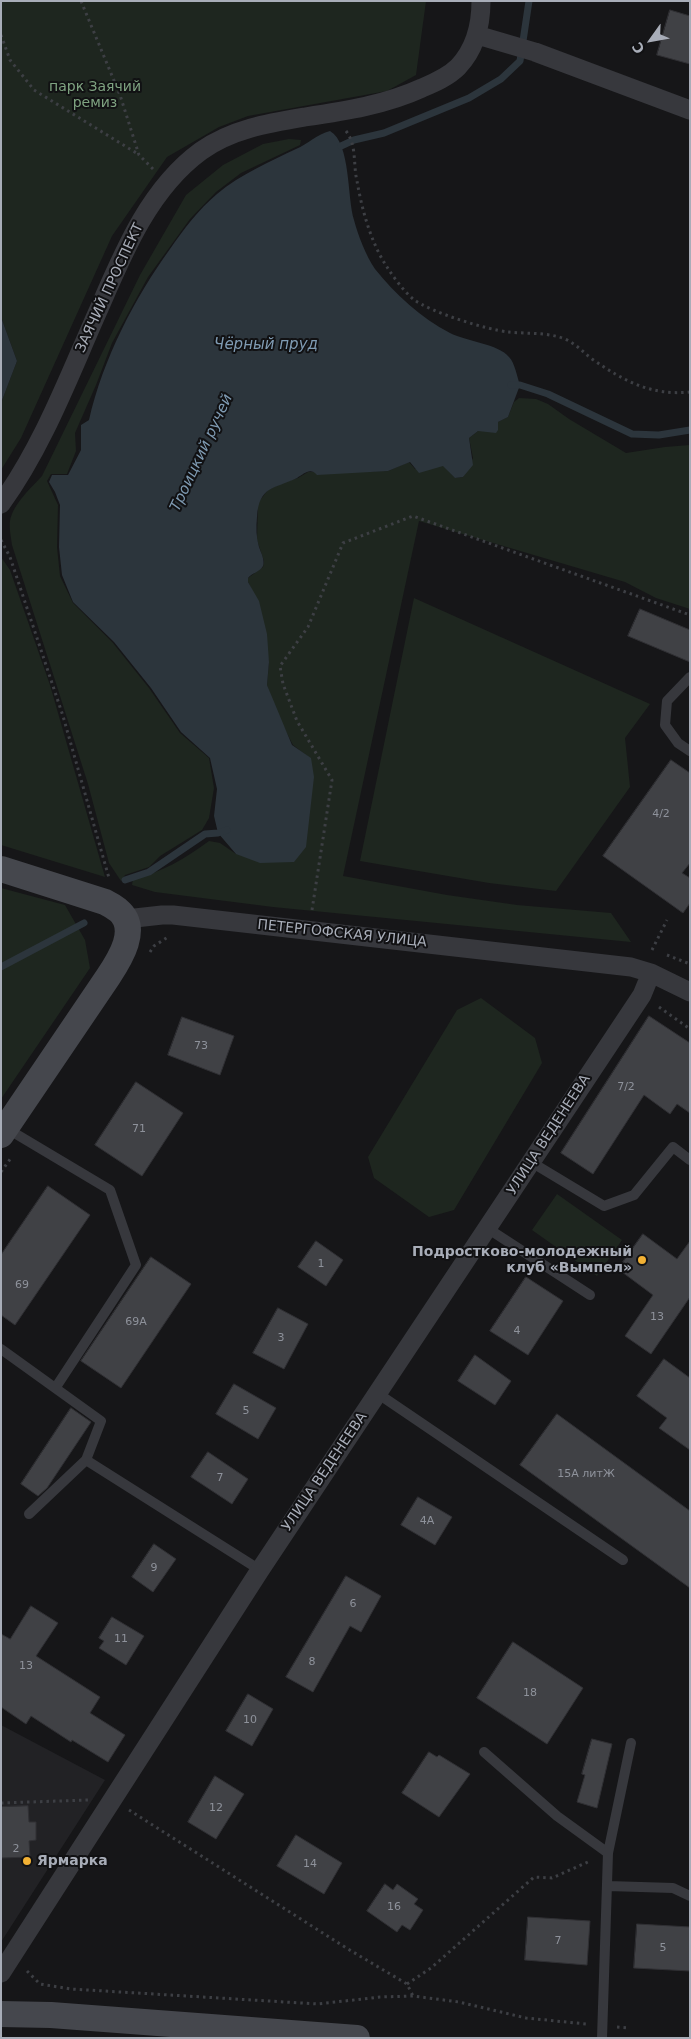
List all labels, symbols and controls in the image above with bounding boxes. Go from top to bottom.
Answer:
north arrow [626,15,676,65]
text: С [629,39,648,57]
park label: парк Заячий ремиз [49,79,141,111]
street label: ЗАЯЧИЙ ПРОСПЕКТ [73,221,147,355]
water label: Чёрный пруд [214,336,318,354]
water label: Троицкий ручей [167,391,237,515]
house number: 4/2 [652,807,670,821]
street label: ПЕТЕРГОФСКАЯ УЛИЦА [256,917,428,951]
house number: 73 [194,1039,208,1053]
street label: УЛИЦА ВЕДЕНЕЕВА [504,1072,594,1198]
house number: 7/2 [617,1080,635,1094]
house number: 71 [132,1122,146,1136]
place label: Подростково-молодежный клуб «Вымпел» [412,1244,632,1276]
marker: Подростково-молодежный клуб «Вымпел» [636,1254,648,1266]
house number: 1 [318,1257,324,1271]
house number: 69 [15,1278,29,1292]
house number: 13 [650,1310,664,1324]
house number: 69А [125,1315,147,1329]
house number: 4 [514,1324,520,1338]
house number: 3 [278,1331,284,1345]
house number: 5 [243,1404,249,1418]
street label: УЛИЦА ВЕДЕНЕЕВА [279,1409,371,1535]
house number: 15А литЖ [557,1467,615,1481]
house number: 7 [217,1471,223,1485]
house number: 4А [420,1514,434,1528]
house number: 9 [151,1561,157,1575]
house number: 6 [350,1597,356,1611]
house number: 11 [114,1632,128,1646]
house number: 8 [309,1655,315,1669]
house number: 13 [19,1659,33,1673]
house number: 18 [523,1686,537,1700]
house number: 10 [243,1713,257,1727]
house number: 12 [209,1801,223,1815]
house number: 2 [13,1842,19,1856]
place label: Ярмарка [37,1853,108,1869]
marker: Ярмарка [21,1855,33,1867]
house number: 14 [303,1857,317,1871]
house number: 16 [387,1900,401,1914]
house number: 7 [555,1934,561,1948]
house number: 5 [660,1941,666,1955]

